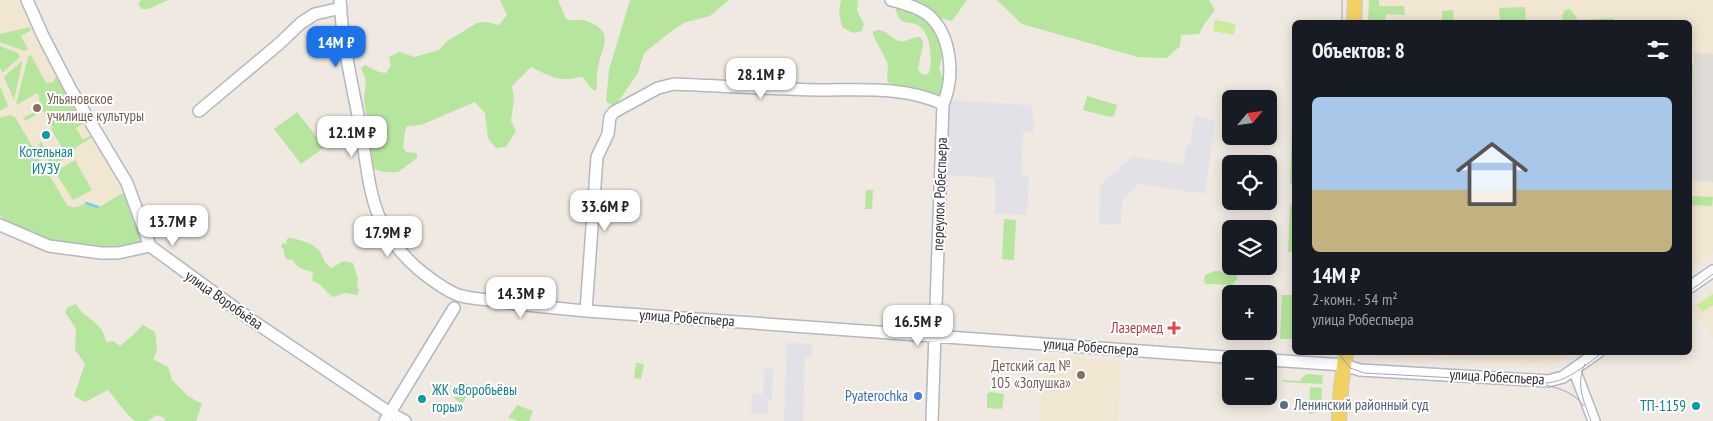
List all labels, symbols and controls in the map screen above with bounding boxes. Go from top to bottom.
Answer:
pin: 14M ₽ [301,26,371,68]
text: 14M ₽ [318,32,354,52]
icon: filters [1644,36,1672,64]
text: Объектов: 8 [1312,37,1405,64]
pin: 28.1M ₽ [715,58,807,100]
text: 28.1M ₽ [737,64,785,84]
place label: Ульяновское училище культуры [47,89,144,125]
north arrow [1222,90,1278,145]
map controls [1222,90,1277,405]
marker: Ульяновское училище культуры [31,102,43,114]
pin: 12.1M ₽ [306,116,398,158]
text: 12.1M ₽ [328,122,376,142]
marker: Котельная ИУЗУ [40,129,52,141]
icon: home [1447,129,1537,219]
street label: переулок Робеспьера [928,137,951,251]
place label: Котельная ИУЗУ [19,142,73,178]
button: locate [1222,155,1277,210]
pin: 33.6M ₽ [559,190,651,232]
text: 33.6M ₽ [581,196,629,216]
pin: 13.7M ₽ [127,204,219,247]
text: 13.7M ₽ [149,211,197,231]
pin: 17.9M ₽ [342,216,434,258]
button: layers [1222,220,1277,275]
text: 17.9M ₽ [365,222,411,242]
text: 14M ₽ [1312,262,1360,289]
street label: улица Воробьёва [182,266,267,333]
pin: 14.3M ₽ [475,276,567,319]
text: 14.3M ₽ [497,283,545,303]
button: + [1222,285,1277,340]
text: 2-комн. · 54 m² [1312,289,1398,309]
pin: 16.5M ₽ [872,304,964,347]
street label: улица Робеспьера [639,305,735,330]
text: улица Робеспьера [1312,309,1414,329]
text: 16.5M ₽ [894,311,942,331]
place label: Лазермед [1110,318,1163,337]
marker: Лазермед [1167,321,1181,335]
street label: улица Робеспьера [1043,334,1139,359]
button: − [1222,350,1277,405]
place label: Детский сад № 105 «Золушка» [991,356,1071,392]
street label: улица Робеспьера [1449,365,1545,388]
marker: Детский сад № 105 «Золушка» [1075,369,1087,381]
place label: ЖК «Воробьёвы горы» [431,380,517,416]
place label: Pyaterochka [845,386,908,405]
marker: Pyaterochka [912,390,924,402]
marker: ЖК «Воробьёвы горы» [416,393,428,405]
place label: Ленинский районный суд [1293,395,1429,414]
place label: ТП-1159 [1640,396,1686,415]
marker: Ленинский районный суд [1278,399,1290,411]
marker: ТП-1159 [1690,400,1702,412]

